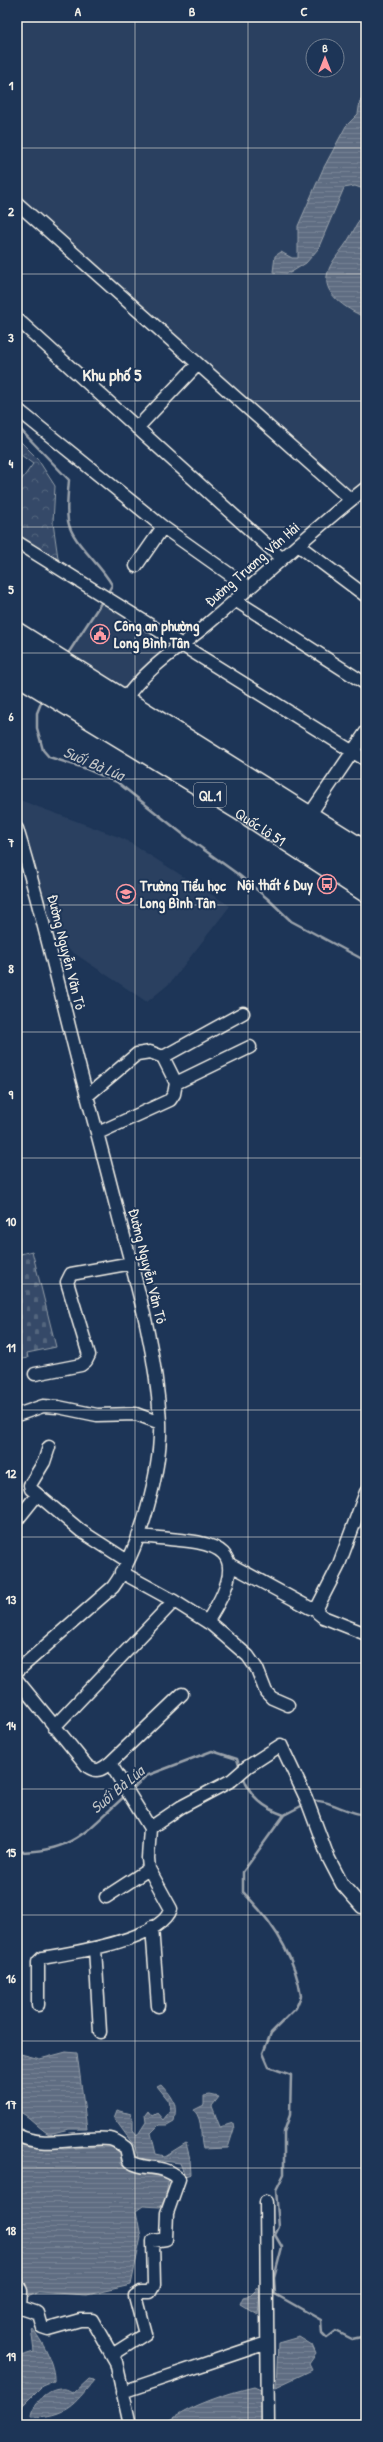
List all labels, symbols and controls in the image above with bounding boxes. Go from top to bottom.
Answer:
text: A [75,2,82,20]
text: B [189,2,196,20]
text: C [300,2,308,20]
north arrow [305,38,345,78]
text: B [322,41,328,55]
text: 1 [9,76,14,94]
text: 2 [8,202,15,220]
text: 3 [8,328,14,346]
district label: Khu phố 5 [82,363,142,387]
text: 4 [9,454,14,472]
street label: Đường Trương Văn Hải [200,517,304,611]
text: 5 [8,580,14,598]
place label: Công an phường Long Bình Tân [114,615,200,654]
public building icon: Công an phường Long Bình Tân [89,623,111,645]
text: 6 [8,707,14,725]
water label: Suối Bà Lúa [60,740,129,786]
road number: QL.1 [194,783,226,807]
street label: Quốc lộ 51 [231,802,290,851]
text: 7 [7,833,15,851]
bus stop icon: Nội thất 6 Duy [316,873,338,895]
place label: Nội thất 6 Duy [237,874,314,896]
place label: Trường Tiểu học Long Bình Tân [139,875,227,914]
school or university icon: Trường Tiểu học Long Bình Tân [115,883,137,905]
street label: Đường Nguyễn Văn Tỏ [43,892,91,1012]
text: 8 [8,959,14,977]
text: 9 [9,1085,14,1103]
street label: Đường Nguyễn Văn Tỏ [124,1206,172,1326]
text: 10 [6,1212,16,1230]
text: 11 [6,1338,16,1356]
text: 12 [6,1464,17,1482]
text: 13 [6,1590,16,1608]
text: 14 [6,1716,16,1734]
water label: Suối Bà Lúa [85,1759,150,1818]
text: 15 [6,1843,17,1861]
text: 16 [6,1969,17,1987]
text: 17 [5,2095,17,2113]
text: 18 [6,2221,17,2239]
text: 19 [6,2347,16,2365]

